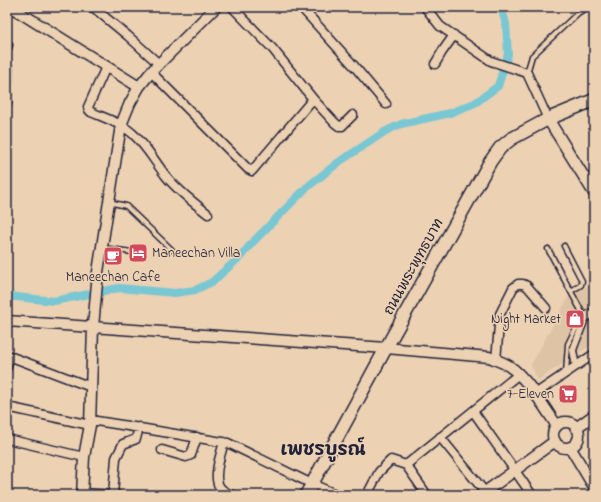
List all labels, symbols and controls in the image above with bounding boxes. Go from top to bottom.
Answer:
street label: ถนนพระพุทธบาท [379,215,449,319]
hotel icon: Maneechan Villa [127,242,149,264]
place label: Maneechan Villa [152,243,240,264]
cafe icon: Maneechan Cafe [102,245,124,267]
place label: Maneechan Cafe [66,267,161,288]
shop icon: Night Market [564,308,586,330]
place label: Night Market [491,309,561,331]
supermarket icon: 7-Eleven [557,383,579,405]
place label: 7-Eleven [507,384,554,405]
district label: เพชรบูรณ์ [281,436,366,464]

